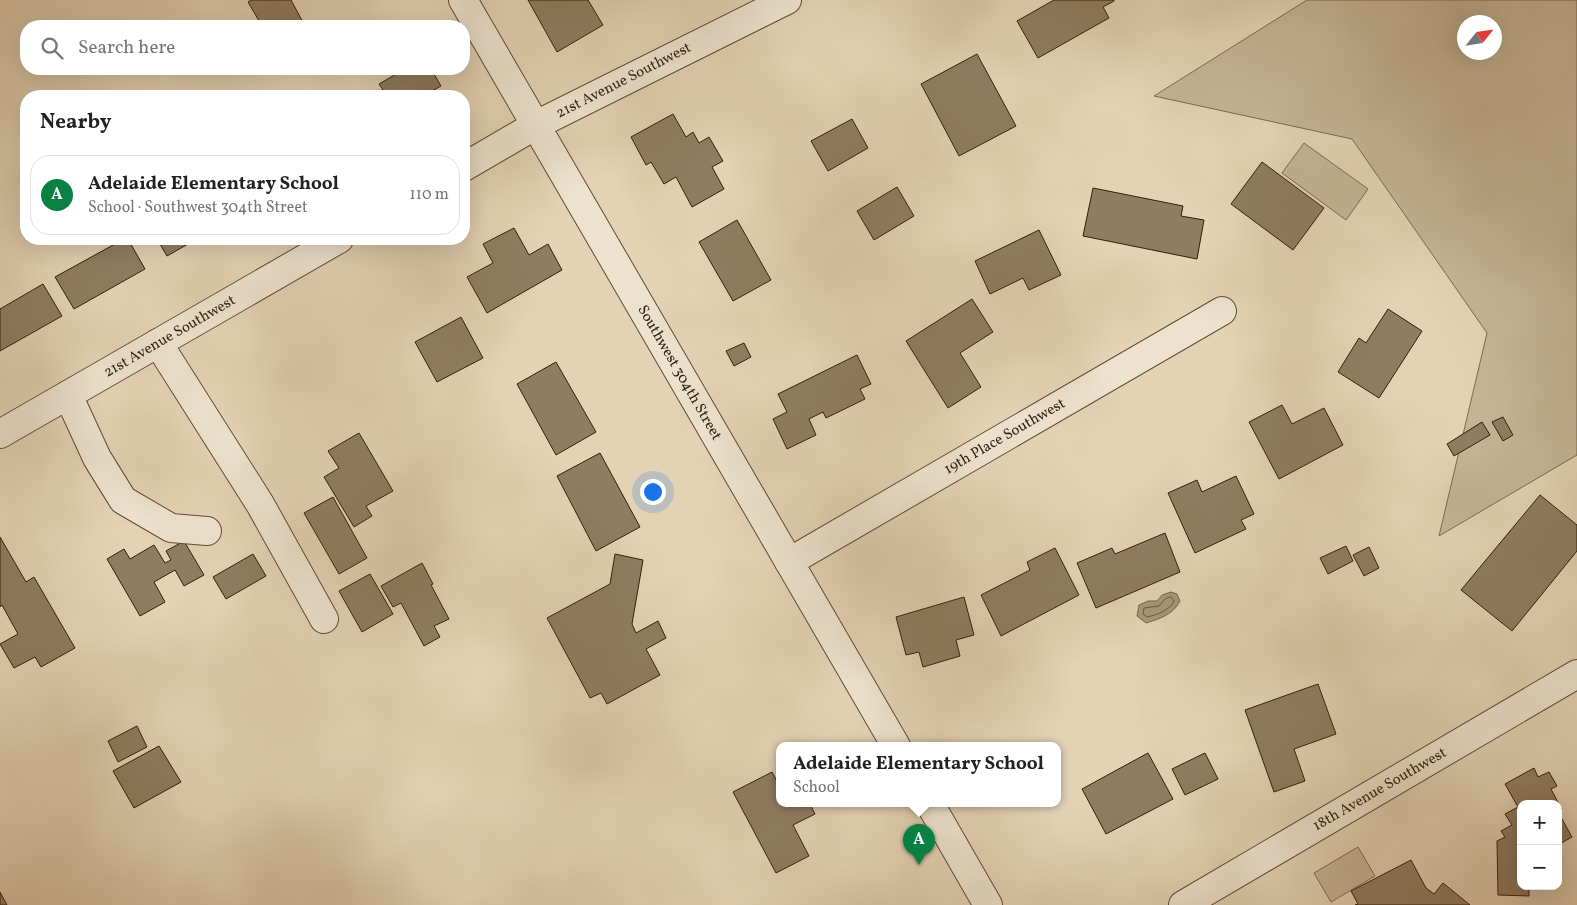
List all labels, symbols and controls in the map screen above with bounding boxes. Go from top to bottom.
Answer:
north arrow [1457,15,1502,60]
search box [20,20,470,75]
icon: search [38,34,66,62]
text: Search here [78,35,175,61]
street label: 21st Avenue Southwest [553,38,695,124]
text: Nearby [40,108,111,137]
text: Adelaide Elementary School [88,171,339,197]
text: A [51,184,63,206]
text: 110 m [410,184,449,206]
text: School · Southwest 304th Street [88,197,308,219]
street label: 21st Avenue Southwest [100,291,240,383]
street label: Southwest 304th Street [632,301,726,445]
street label: 19th Place Southwest [940,394,1070,480]
your location [640,479,666,505]
popup [776,742,1061,807]
street label: 18th Avenue Southwest [1309,743,1451,837]
text: Adelaide Elementary School [793,751,1044,777]
text: School [793,777,840,799]
map controls [1517,800,1562,890]
button: + [1517,800,1562,845]
pin: A [903,824,935,865]
button: − [1517,845,1562,890]

